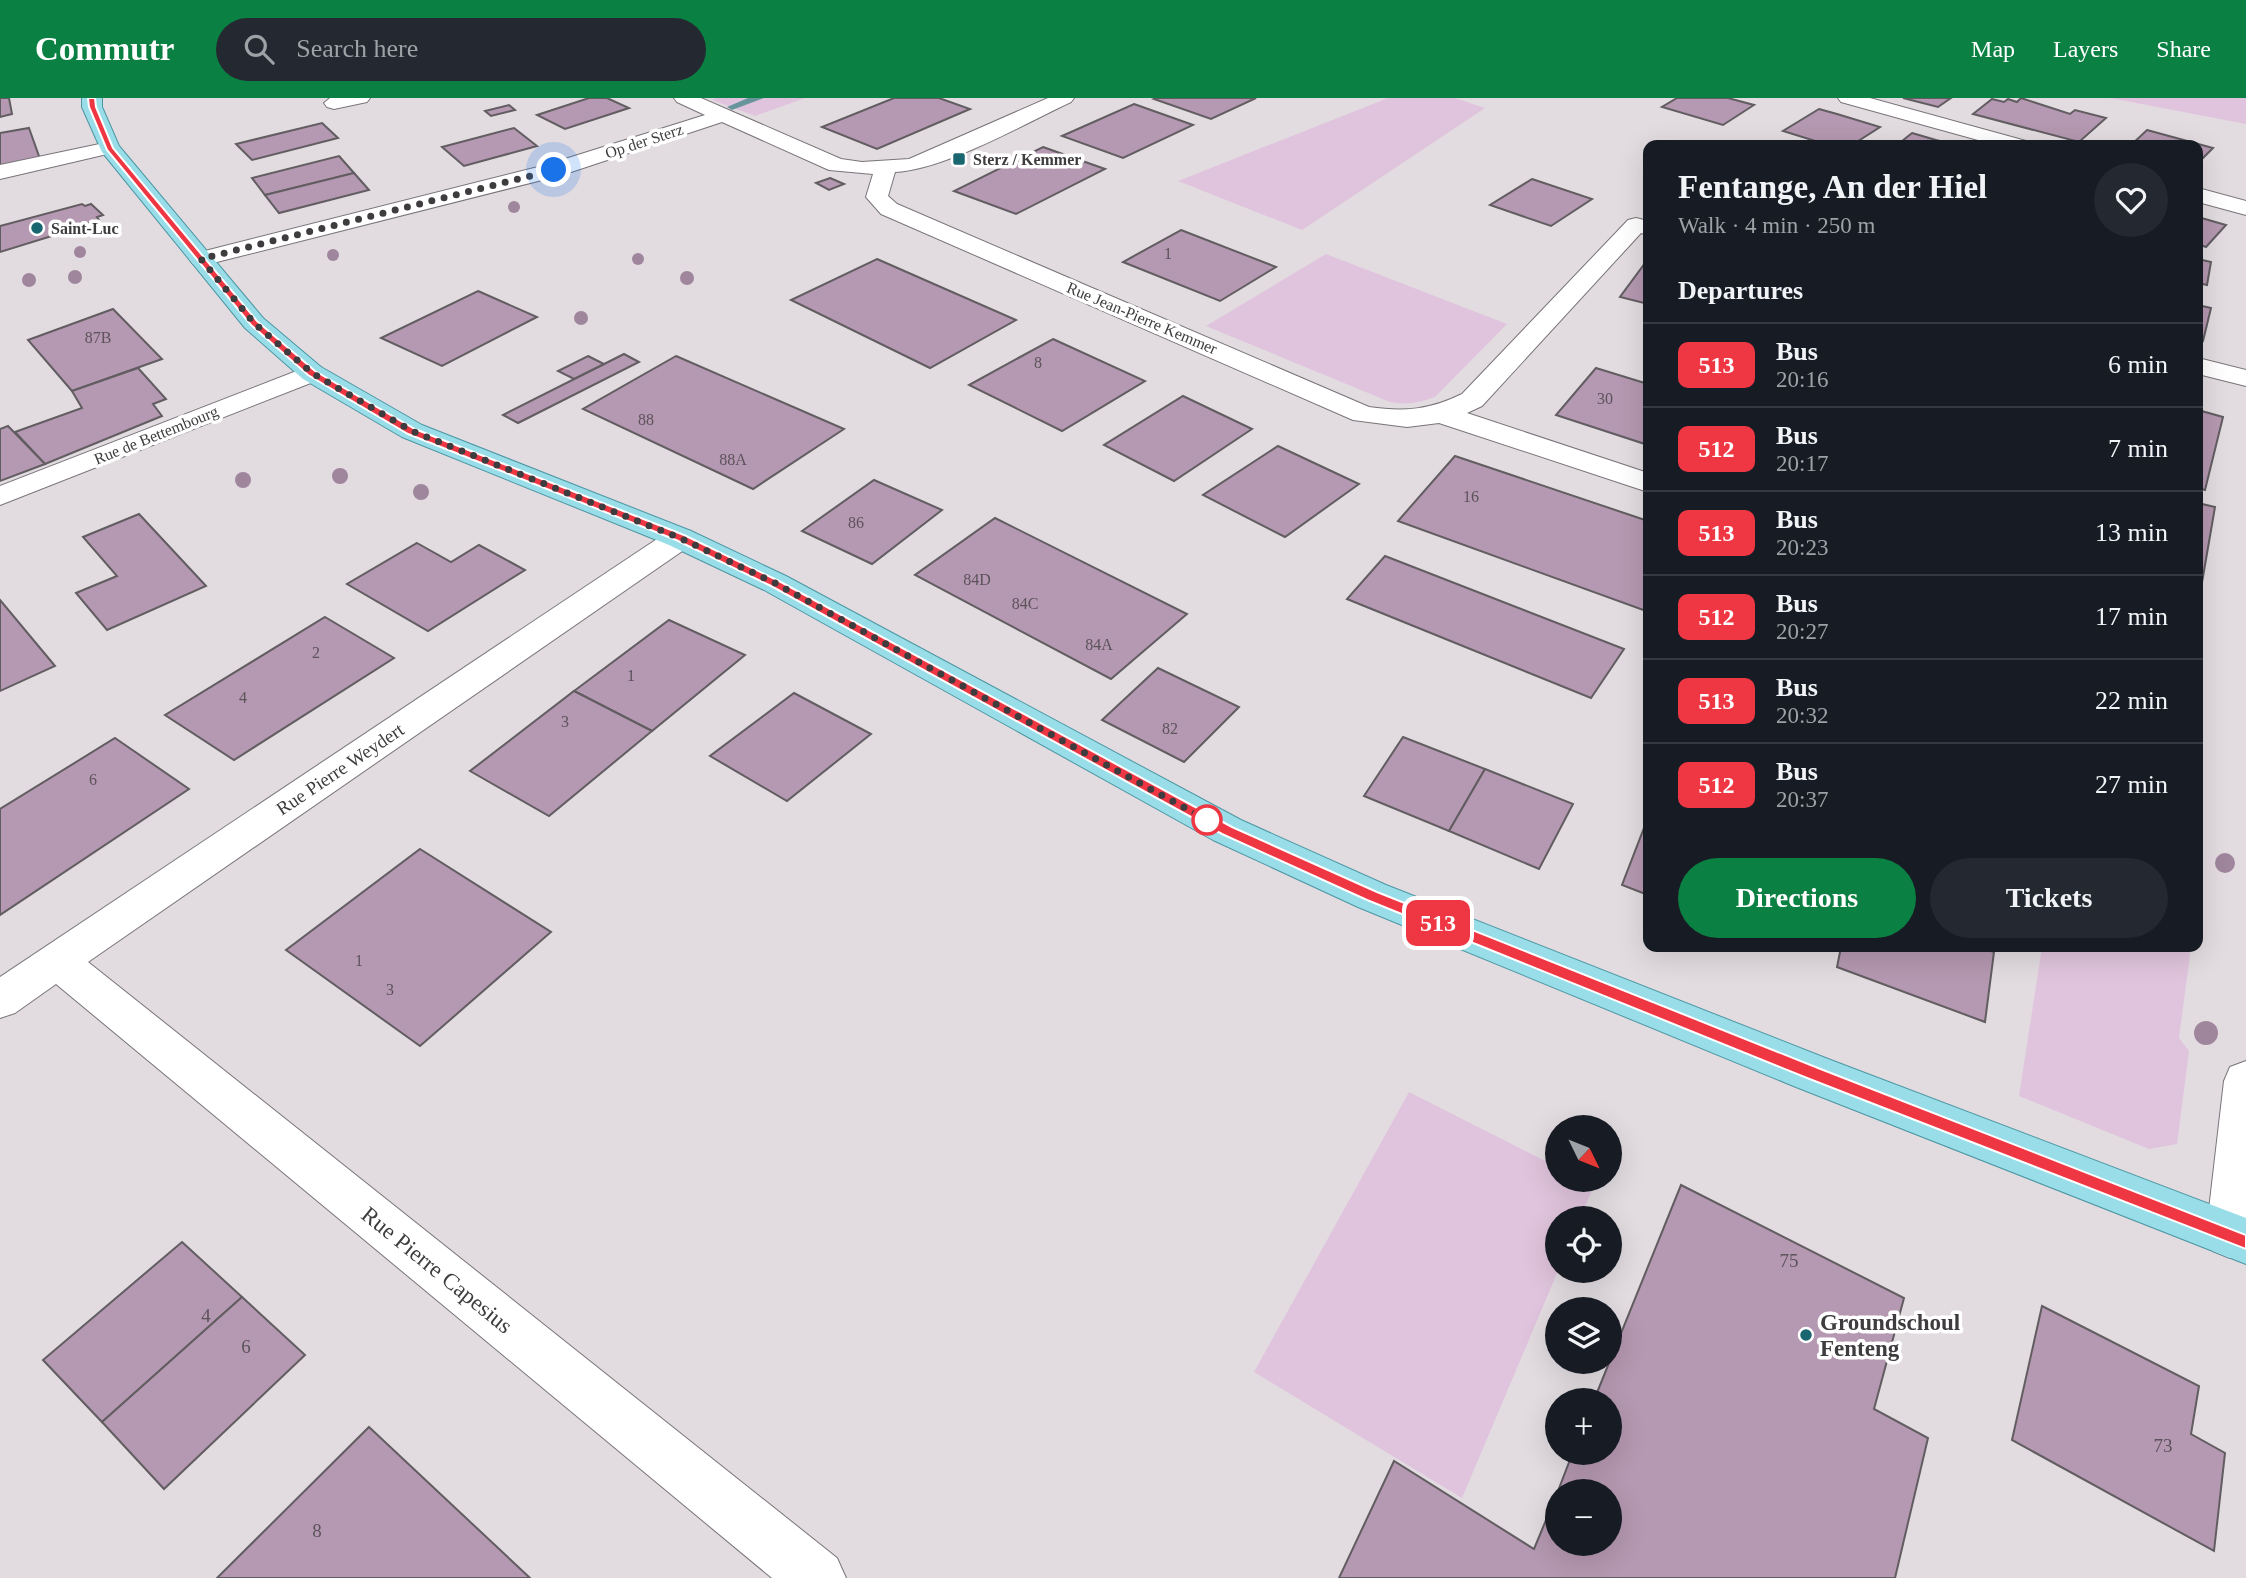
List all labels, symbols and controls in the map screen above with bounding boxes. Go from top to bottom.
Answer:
search box [216,18,706,81]
icon: search [240,30,278,68]
text: Commutr [35,31,174,67]
text: Search here [296,34,418,63]
text: Map [1971,36,2015,62]
text: Layers [2053,36,2118,62]
text: Share [2156,36,2211,62]
street label: Op der Sterz [603,120,685,163]
marker: Sterz / Kemmer [951,151,967,167]
place label: Sterz / Kemmer [973,151,1081,168]
your location [536,152,571,187]
button: heart [2094,163,2168,237]
text: Fentange, An der Hiel [1678,169,1987,205]
text: Walk · 4 min · 250 m [1678,213,1875,238]
marker: Saint-Luc [29,220,45,236]
place label: Saint-Luc [51,220,119,237]
house number: 1 [1164,245,1172,262]
text: Departures [1678,276,1803,305]
street label: Rue Jean-Pierre Kemmer [1064,279,1220,358]
house number: 87B [85,329,111,346]
text: Bus [1776,337,1818,366]
text: 6 min [2108,350,2168,379]
text: 513 [1699,352,1735,378]
house number: 8 [1034,354,1042,371]
text: 20:16 [1776,367,1828,392]
house number: 30 [1597,390,1613,407]
street label: Rue de Bettembourg [92,402,221,469]
house number: 88 [638,411,654,428]
text: Bus [1776,421,1818,450]
text: 7 min [2108,434,2168,463]
text: 512 [1699,436,1735,462]
house number: 88A [719,451,747,468]
text: 20:17 [1776,451,1828,476]
house number: 16 [1463,488,1479,505]
text: Bus [1776,505,1818,534]
house number: 86 [848,514,864,531]
text: 13 min [2095,518,2168,547]
text: 513 [1699,520,1735,546]
text: 20:23 [1776,535,1828,560]
house number: 84D [963,571,991,588]
text: Bus [1776,589,1818,618]
house number: 84C [1012,595,1038,612]
text: 17 min [2095,602,2168,631]
text: 512 [1699,604,1735,630]
text: 20:27 [1776,619,1828,644]
house number: 84A [1085,636,1113,653]
house number: 2 [312,644,320,661]
house number: 1 [627,667,635,684]
text: Bus [1776,673,1818,702]
text: 22 min [2095,686,2168,715]
text: 513 [1699,688,1735,714]
house number: 4 [239,689,247,706]
text: 20:32 [1776,703,1828,728]
house number: 3 [561,713,569,730]
street label: Rue Pierre Weydert [272,718,408,819]
house number: 82 [1162,720,1178,737]
text: Bus [1776,757,1818,786]
text: 27 min [2095,770,2168,799]
house number: 6 [89,771,97,788]
text: 512 [1699,772,1735,798]
text: 20:37 [1776,787,1828,812]
unlabelled marker [1192,805,1222,835]
button: Directions [1678,858,1916,938]
button: Tickets [1930,858,2168,938]
line badge: 513 [1398,900,1478,946]
text: 513 [1420,910,1456,936]
house number: 1 [355,952,363,969]
house number: 3 [386,981,394,998]
north arrow [1545,1115,1622,1192]
map controls [1545,1115,1622,1556]
street label: Rue Pierre Capesius [357,1202,517,1338]
button: locate [1545,1206,1622,1283]
house number: 75 [1780,1250,1799,1271]
button: layers [1545,1297,1622,1374]
house number: 4 [201,1305,211,1326]
place label: Groundschoul Fenteng [1820,1310,1960,1361]
marker: Groundschoul Fenteng [1798,1327,1814,1343]
house number: 6 [241,1336,251,1357]
button: + [1545,1388,1622,1465]
house number: 73 [2154,1435,2173,1456]
button: − [1545,1479,1622,1556]
house number: 8 [312,1520,322,1541]

